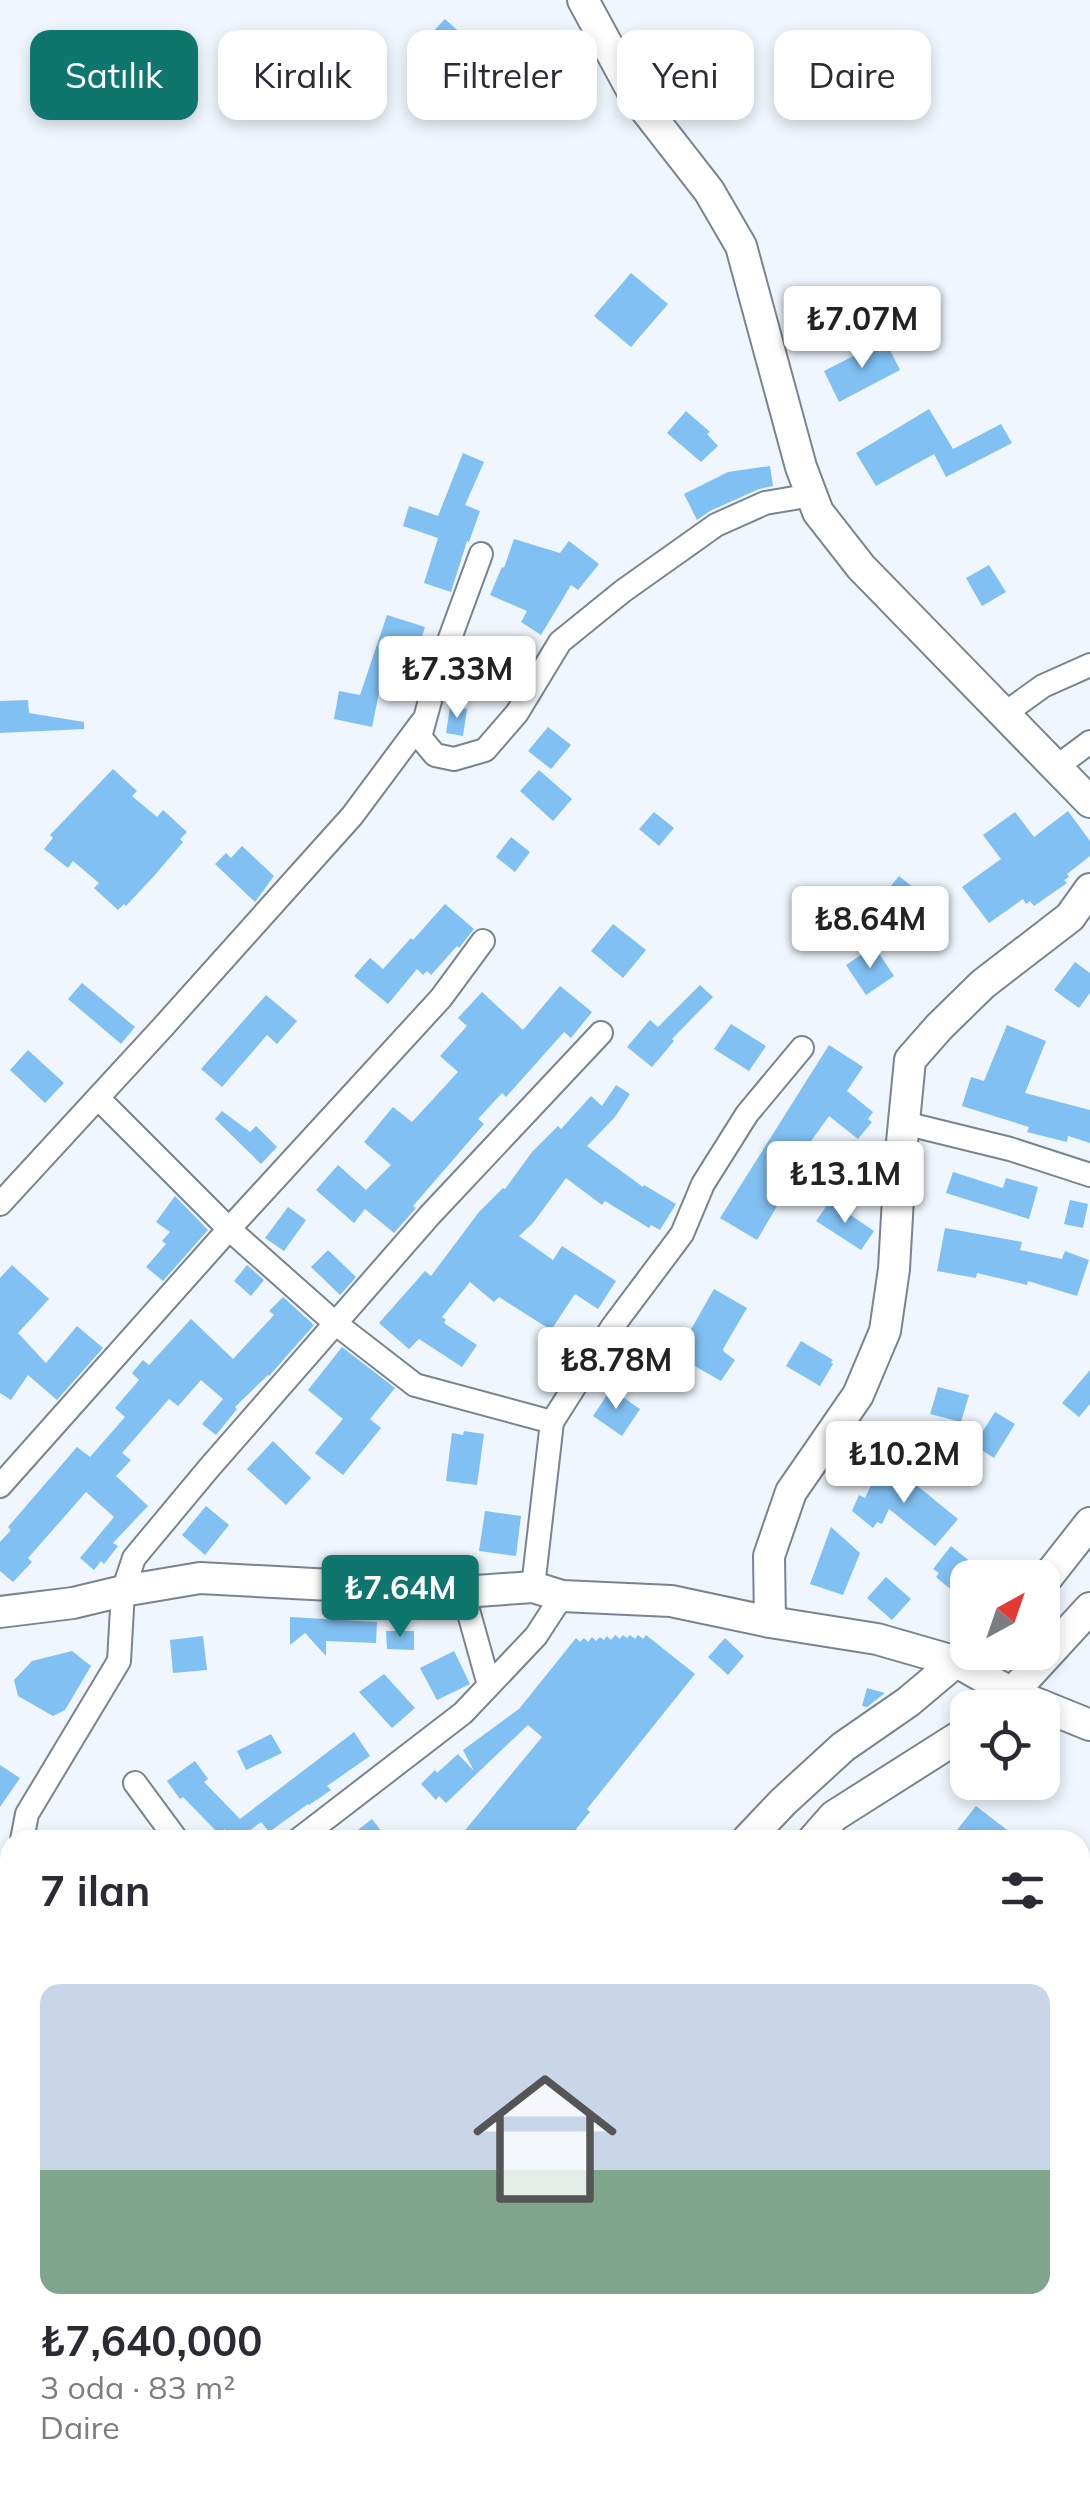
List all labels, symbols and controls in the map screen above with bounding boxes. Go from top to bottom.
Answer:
chip: Satılık [30,30,198,120]
chip: Kiralık [218,30,387,120]
chip: Filtreler [407,30,597,120]
chip: Yeni [617,30,754,120]
chip: Daire [774,30,931,120]
pin: ₺7.07M [781,286,943,371]
text: ₺7.07M [806,298,918,338]
pin: ₺7.33M [376,636,538,721]
text: ₺7.33M [401,648,513,688]
pin: ₺8.64M [789,886,951,971]
text: ₺8.64M [814,898,926,938]
pin: ₺13.1M [764,1141,926,1226]
text: ₺13.1M [789,1153,901,1193]
pin: ₺8.78M [535,1327,697,1412]
text: ₺8.78M [560,1339,672,1379]
pin: ₺10.2M [823,1421,985,1506]
text: ₺10.2M [848,1433,960,1473]
pin: ₺7.64M [319,1555,481,1640]
north arrow [950,1560,1060,1670]
map controls [950,1560,1060,1800]
text: ₺7.64M [344,1567,456,1607]
button: locate [950,1690,1060,1800]
icon: filters [995,1863,1050,1918]
text: 7 ilan [40,1864,150,1917]
icon: home [455,2049,635,2229]
text: ₺7,640,000 [40,2314,262,2367]
text: 3 oda · 83 m² [40,2367,235,2407]
text: Daire [40,2407,120,2447]

